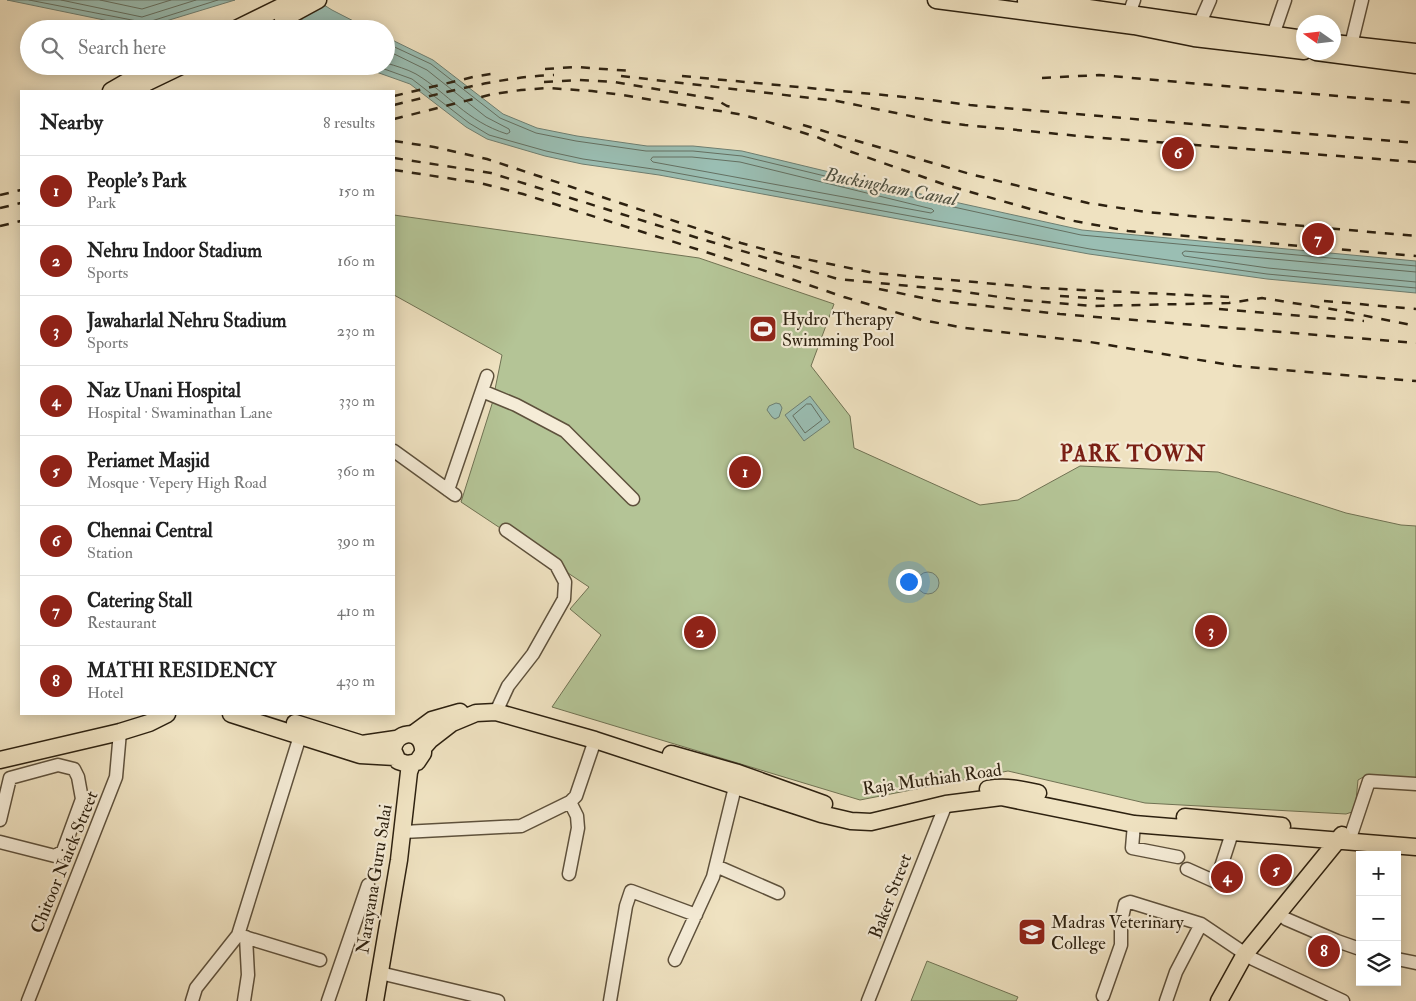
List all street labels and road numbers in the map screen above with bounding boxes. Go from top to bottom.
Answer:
street label: Raja Muthiah Road [861,758,1003,801]
street label: Chitoor Naick Street [25,787,104,937]
street label: Narayana Guru Salai [351,802,398,956]
street label: Baker Street [864,850,917,942]

